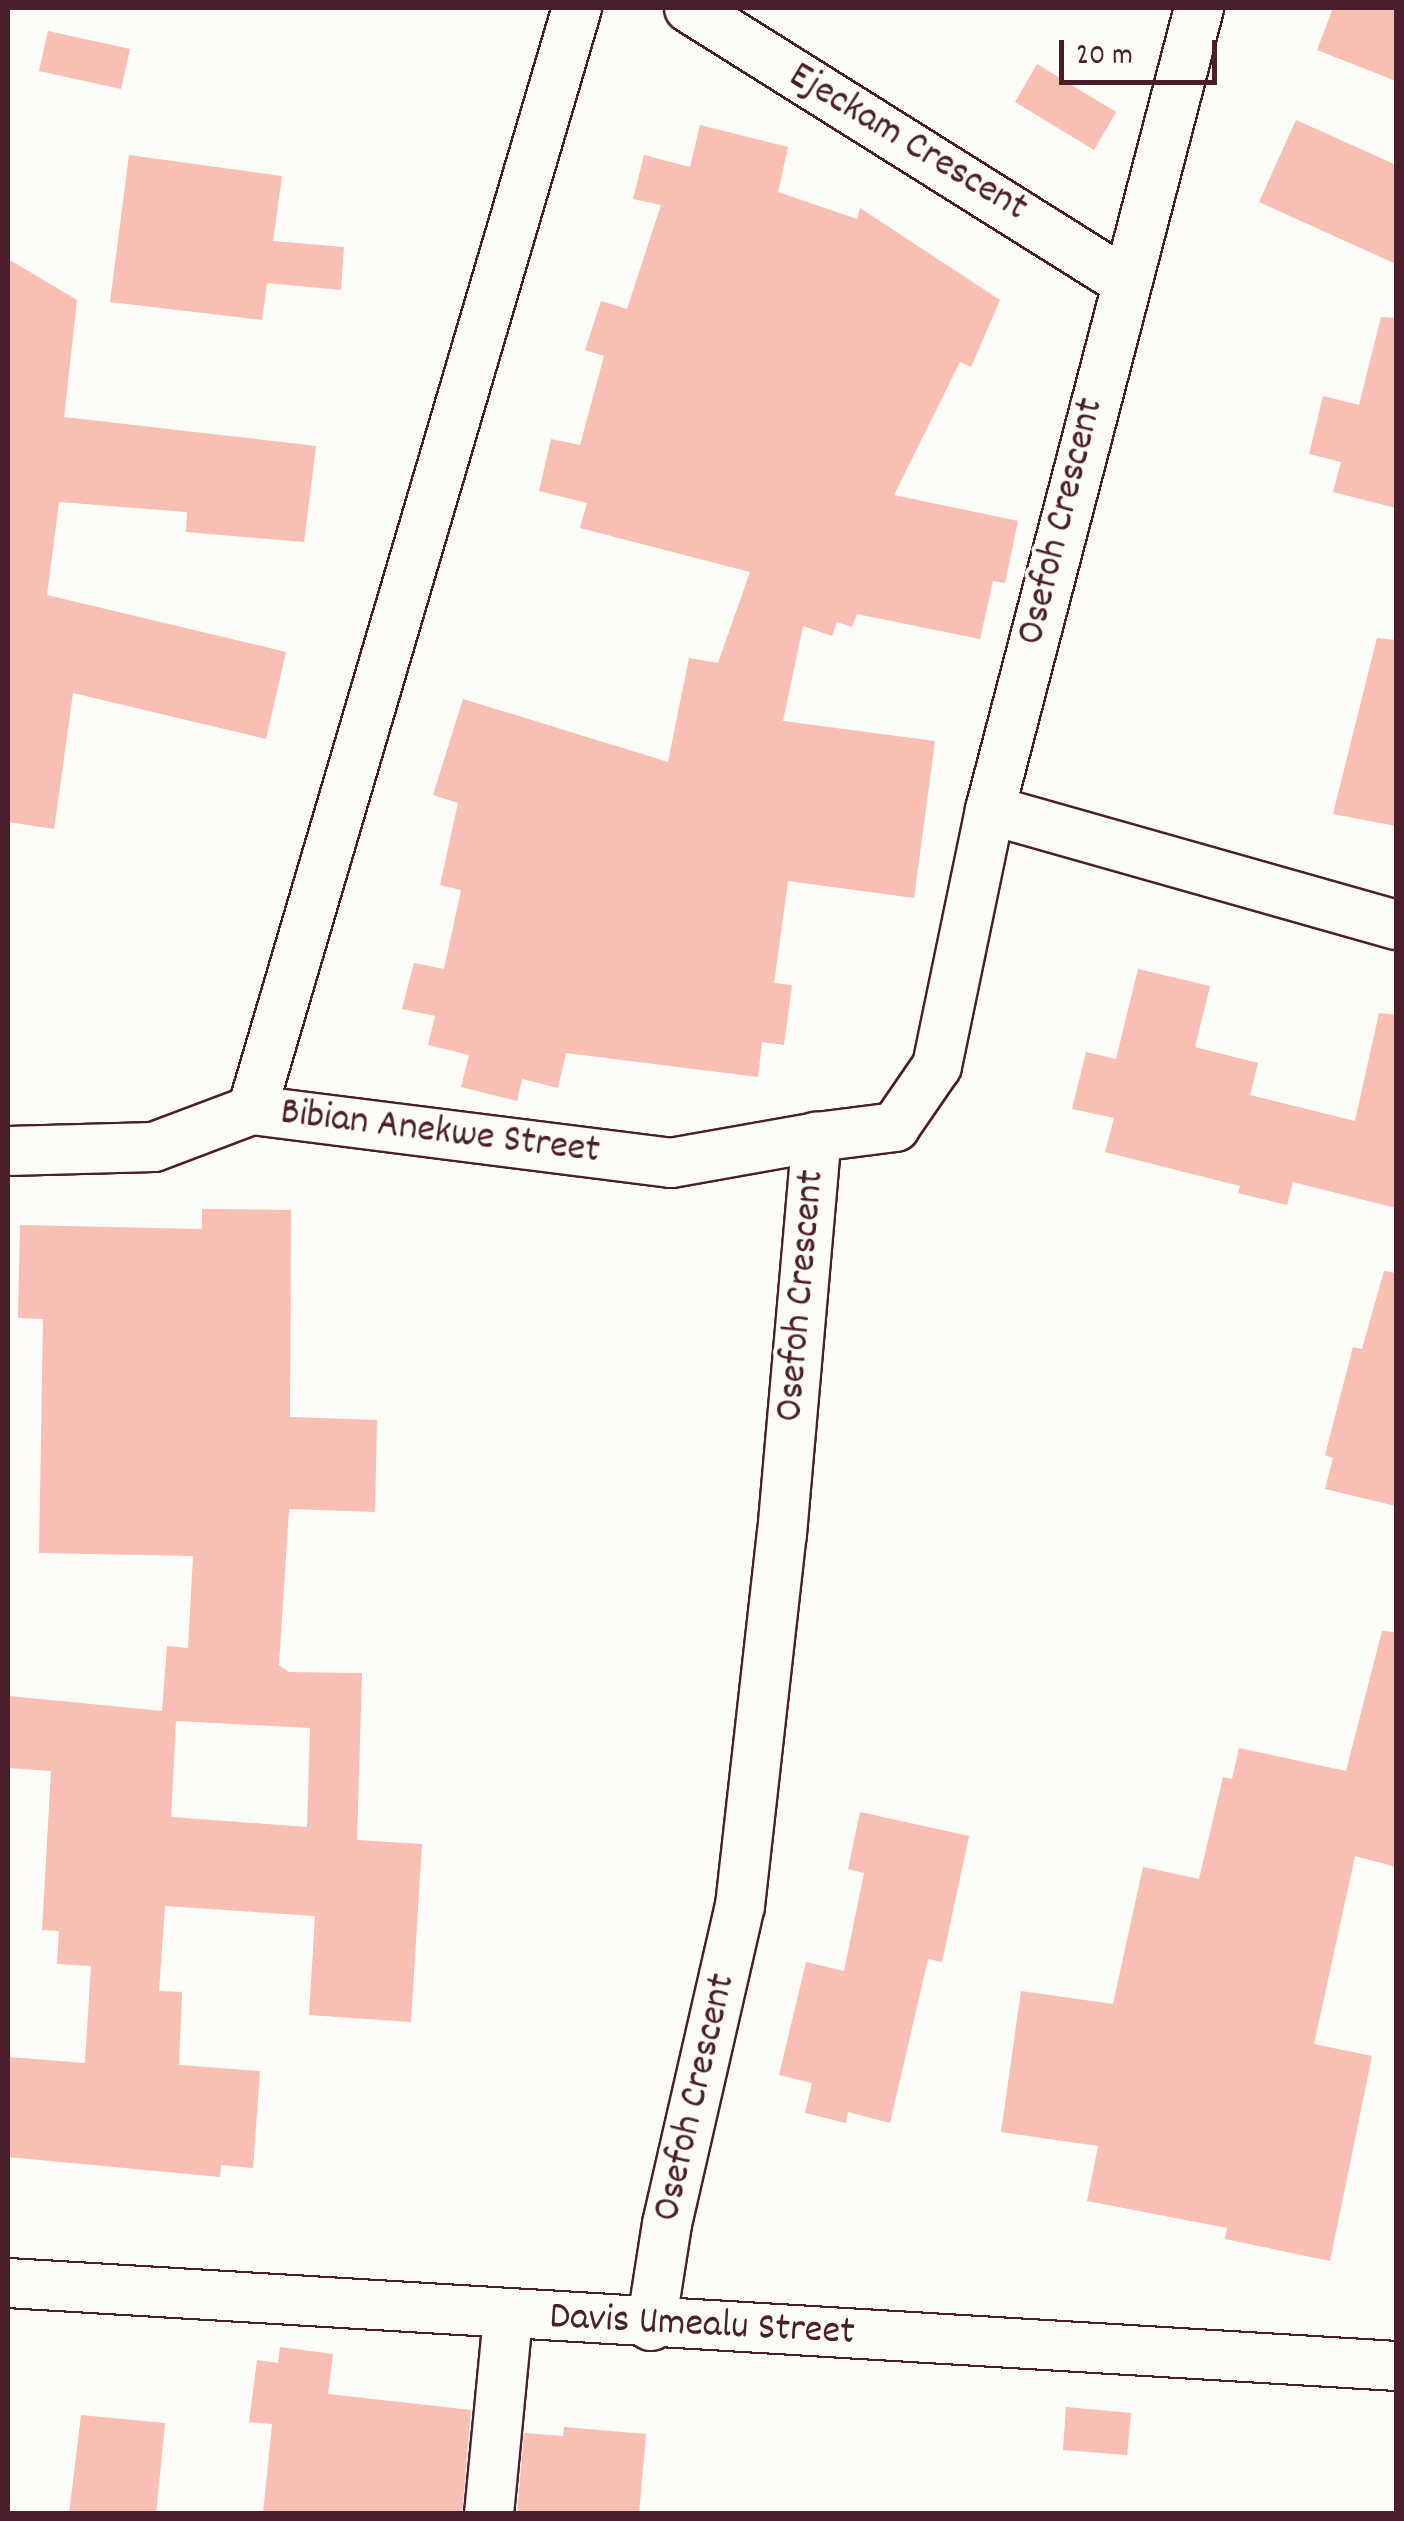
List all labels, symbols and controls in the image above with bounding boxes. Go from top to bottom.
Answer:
scale bar [1064,20,1222,82]
text: 20 m [1076,36,1133,79]
street label: Ejeckam Crescent [779,54,1035,234]
street label: Osefoh Crescent [1009,394,1117,650]
street label: Bibian Anekwe Street [278,1091,602,1177]
street label: Osefoh Crescent [768,1168,838,1424]
street label: Osefoh Crescent [645,1969,749,2227]
street label: Davis Umealu Street [548,2295,856,2359]

